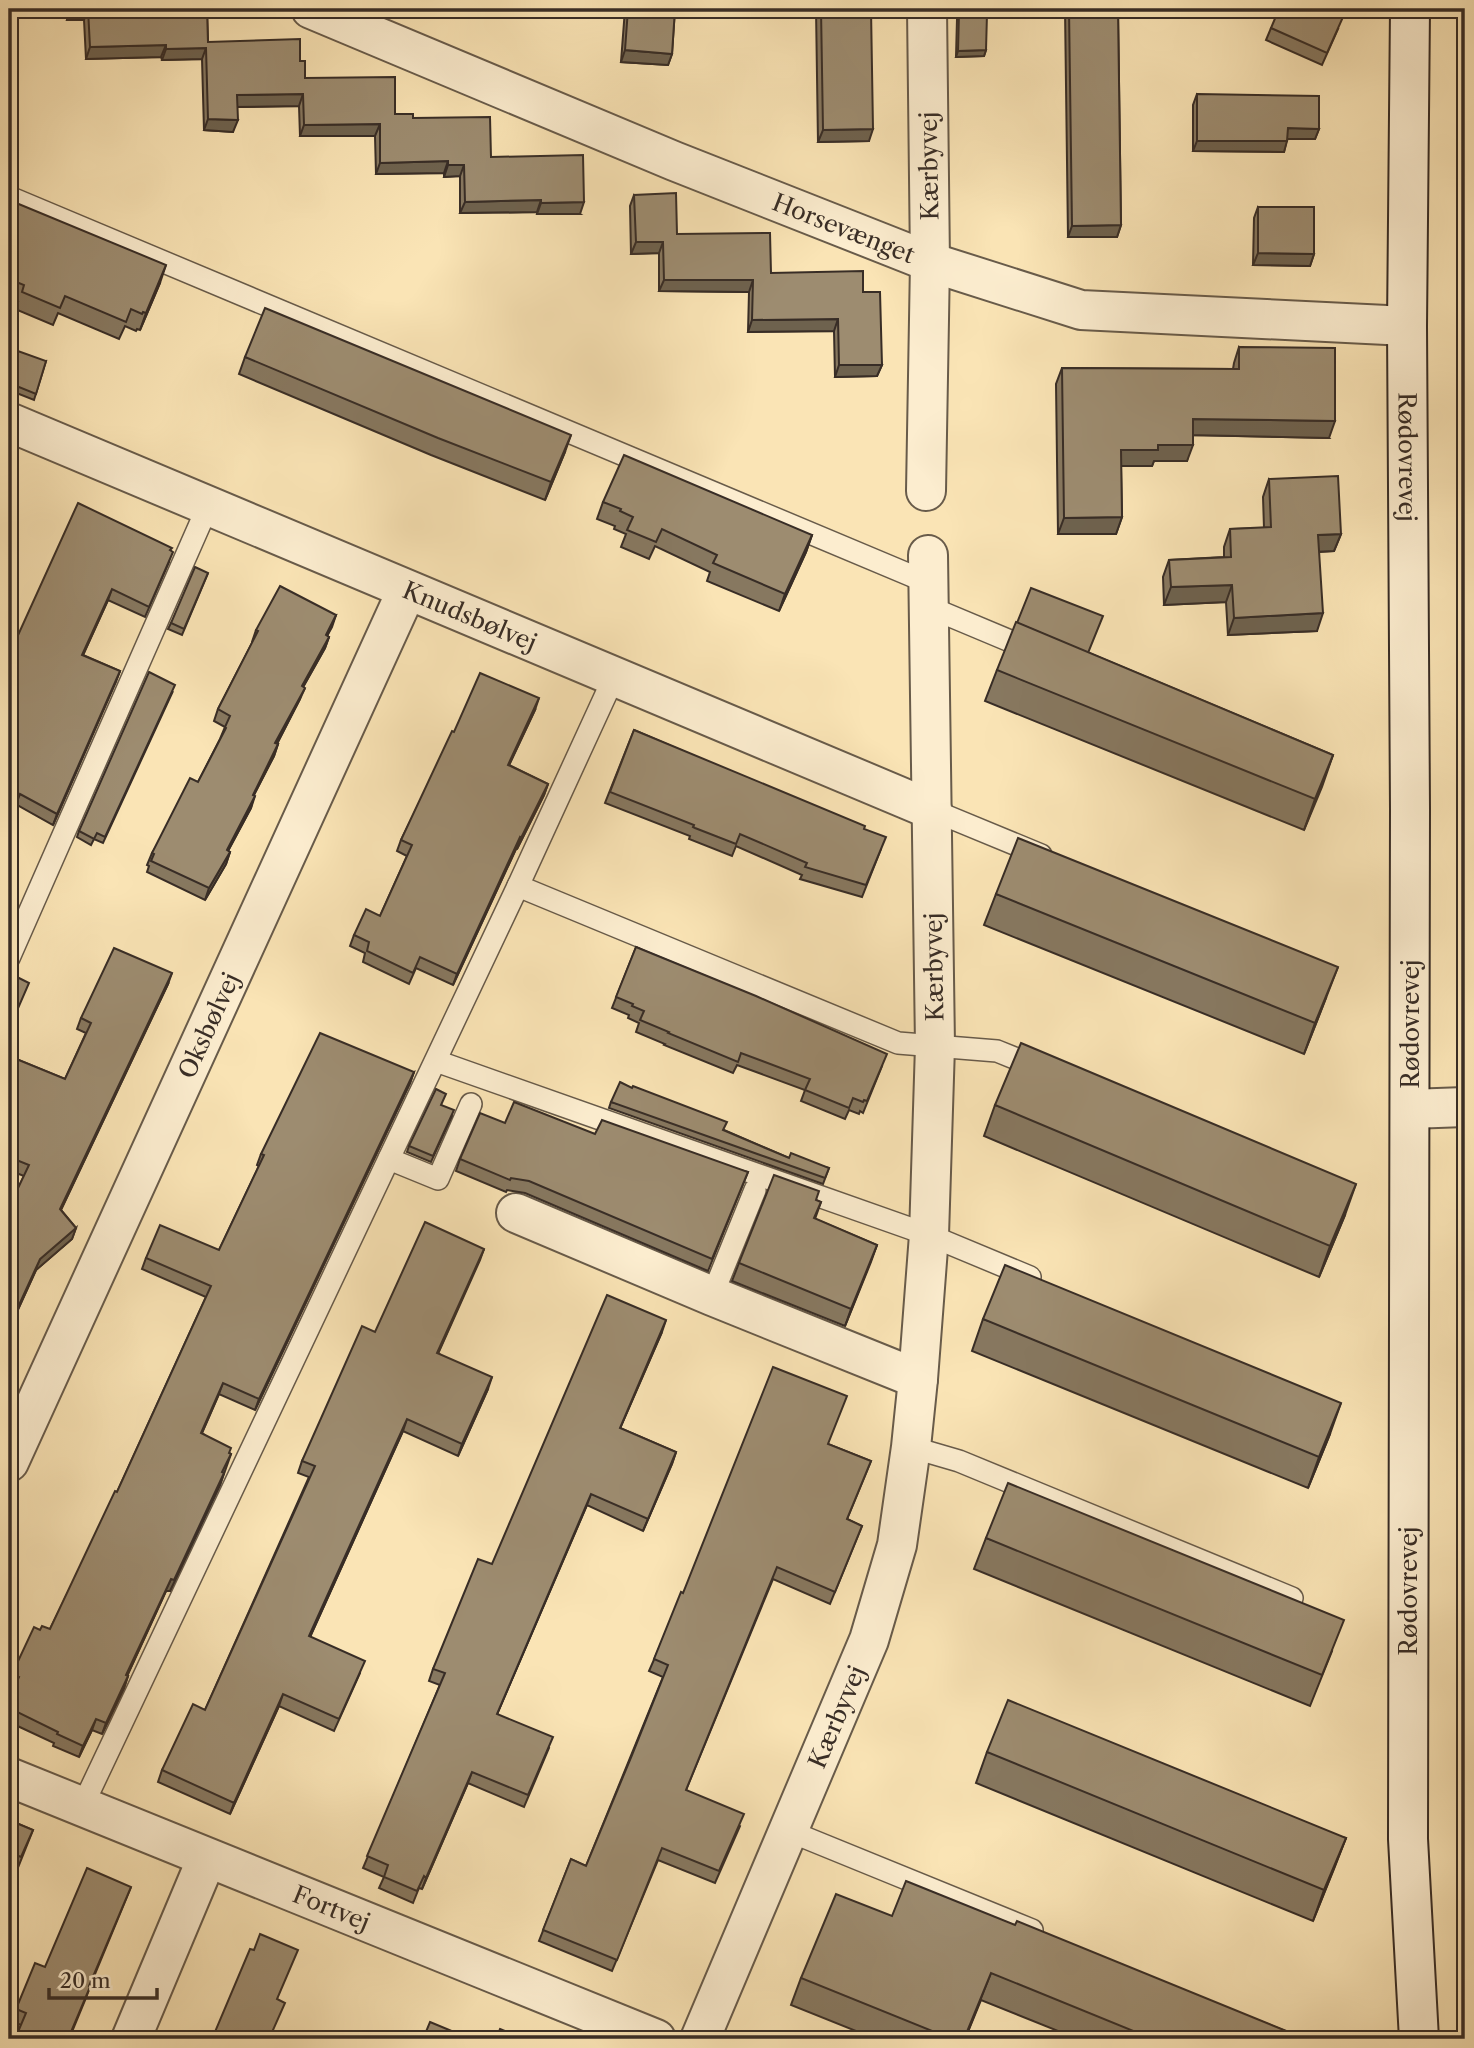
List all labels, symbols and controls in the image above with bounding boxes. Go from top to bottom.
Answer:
street label: Kærbyvej [914,111,944,221]
street label: Horsevænget [769,187,919,269]
street label: Rødovrevej [1393,392,1423,522]
street label: Knudsbølvej [399,575,541,657]
street label: Kærbyvej [919,912,949,1022]
street label: Rødovrevej [1396,959,1425,1089]
street label: Oksbølvej [172,968,245,1083]
street label: Rødovrevej [1394,1526,1423,1656]
street label: Kærbyvej [802,1661,871,1772]
street label: Fortvej [289,1879,374,1936]
scale bar [49,1957,158,2001]
text: 20 m [60,1968,111,1993]

